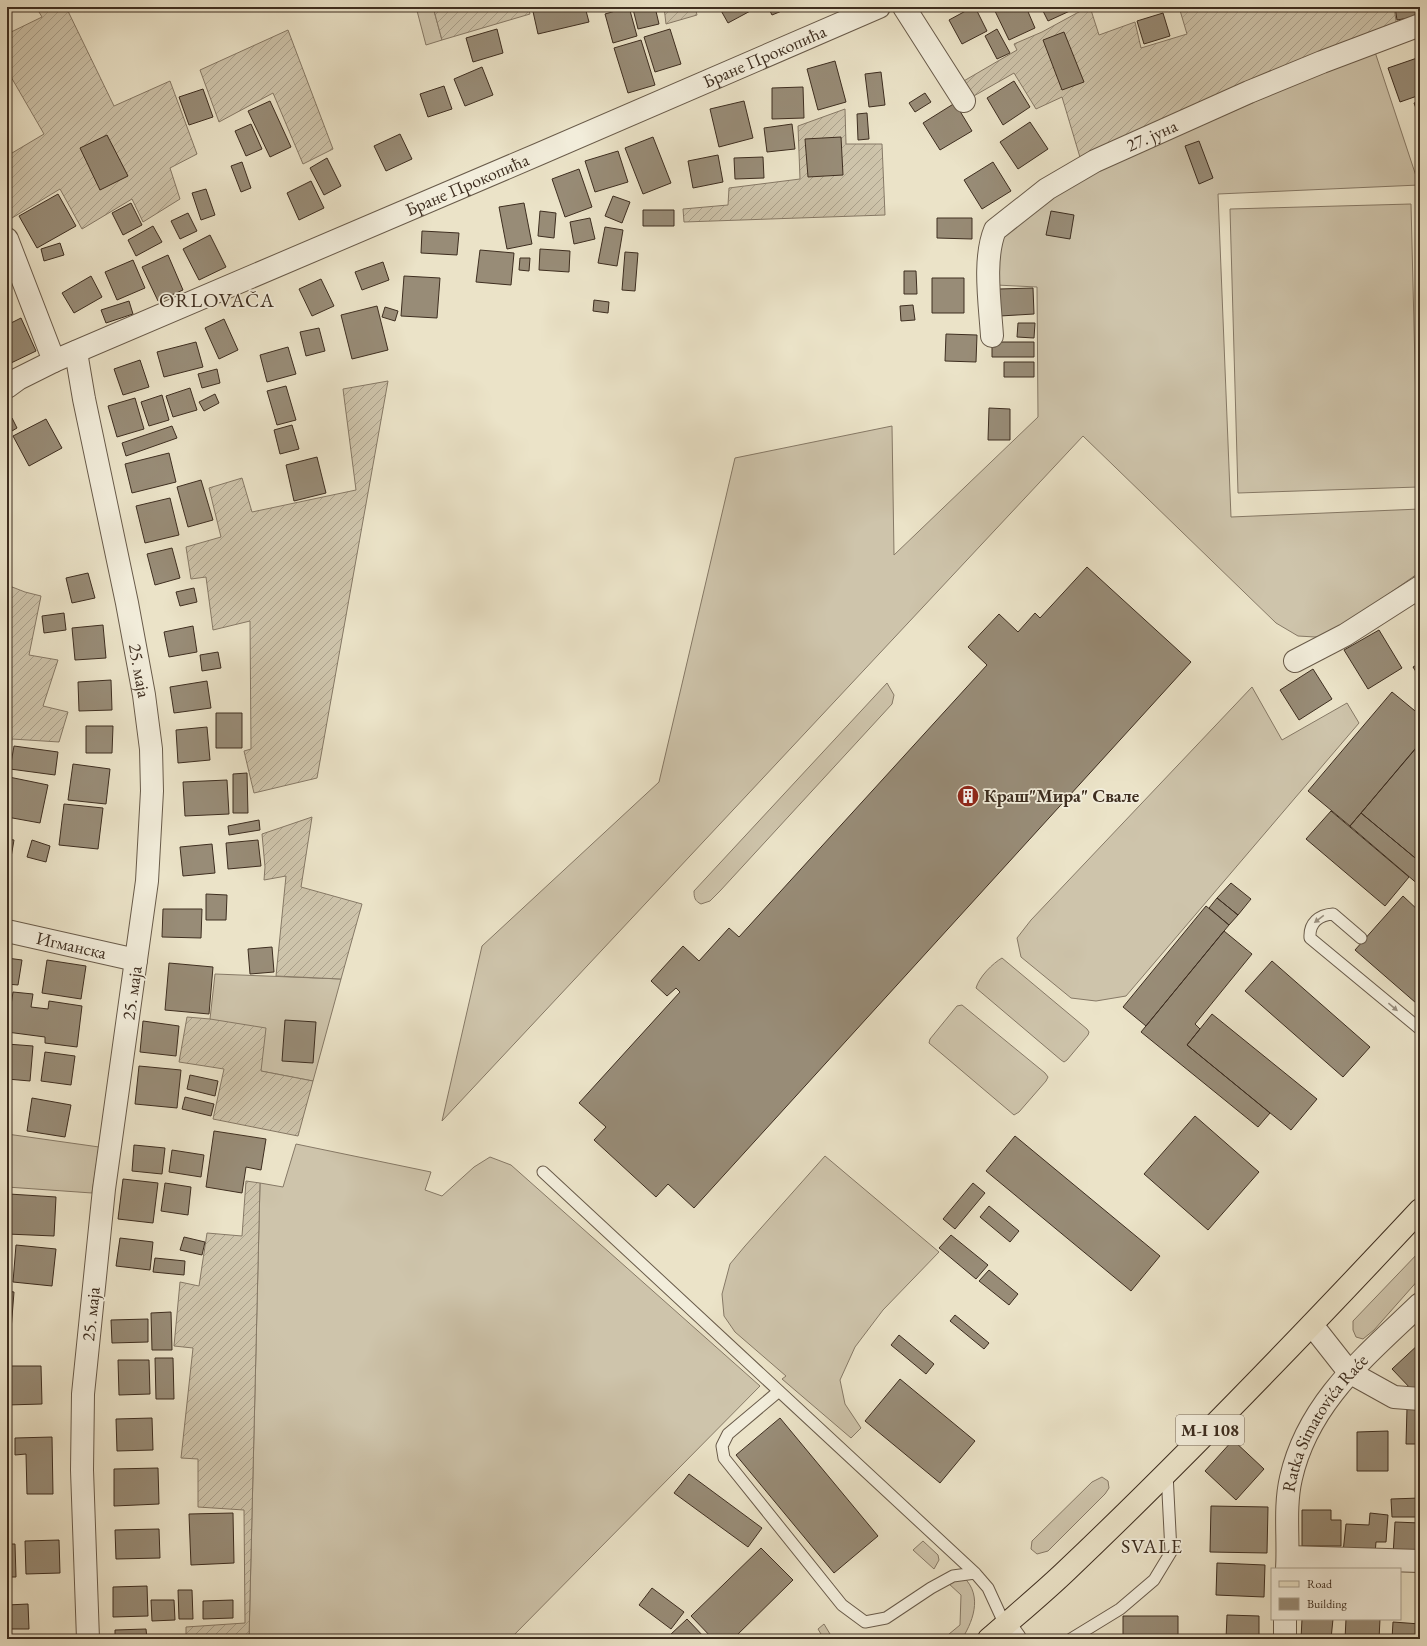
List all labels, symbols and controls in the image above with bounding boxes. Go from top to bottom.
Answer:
street label: Бране Прокопића [699,19,830,93]
street label: 27. јуна [1123,113,1182,157]
street label: Бране Прокопића [402,147,533,221]
district label: ORLOVAČA [159,287,275,313]
street label: 25. маја [124,642,156,700]
building icon: Краш"Мира" Свале [955,783,981,809]
place label: Краш"Мира" Свале [984,784,1140,807]
one-way arrow [1313,915,1324,923]
street label: Игманска [34,926,110,964]
street label: 25. маја [116,964,147,1022]
one-way arrow [1388,1002,1398,1011]
street label: 25. маја [76,1285,105,1342]
street label: Ratka Simatovića Raće [1277,1349,1372,1494]
road number: M-I 108 [1176,1415,1244,1445]
district label: SVALE [1121,1533,1183,1559]
legend [1271,1568,1401,1620]
text: Road [1307,1576,1333,1592]
text: Building [1307,1596,1348,1612]

